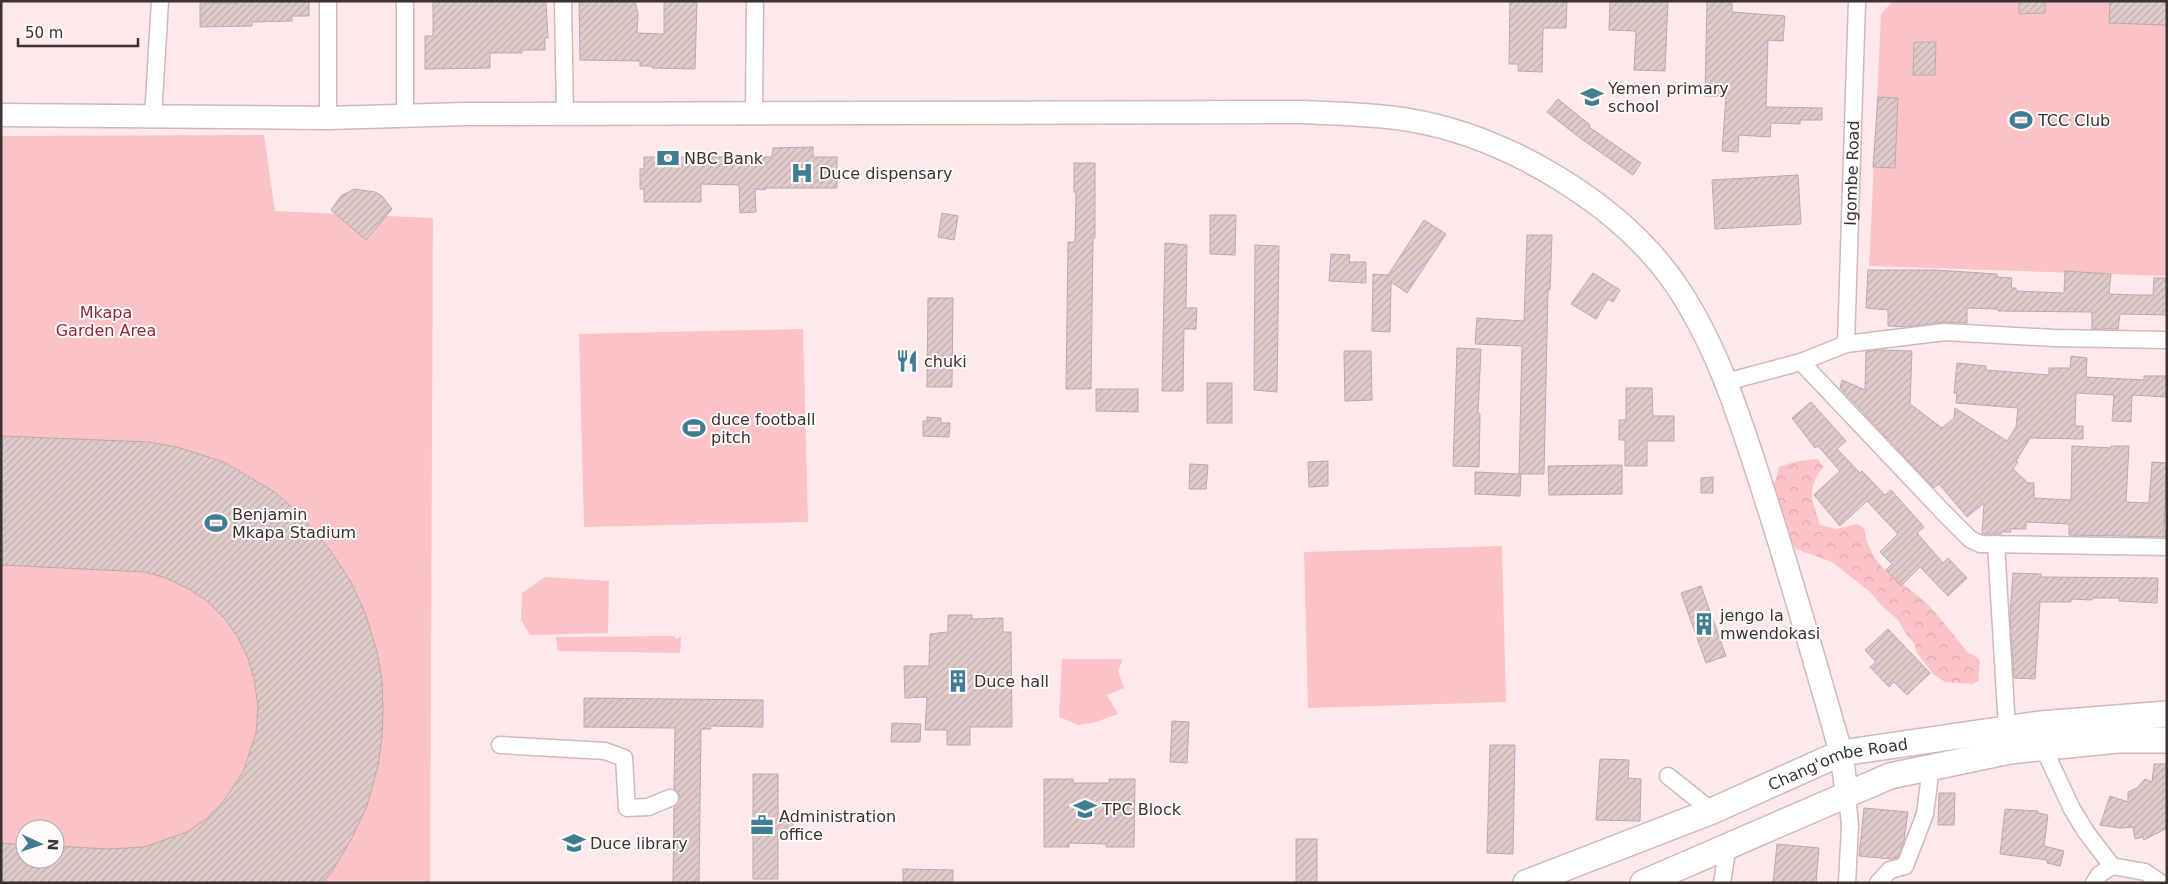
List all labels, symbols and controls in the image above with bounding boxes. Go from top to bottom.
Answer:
scale bar [18,15,138,47]
text: 50 m [25,24,63,42]
place label: Yemen primary school [1607,79,1729,116]
school or university icon: Yemen primary school [1579,84,1605,110]
sports icon: TCC Club [2008,107,2034,133]
place label: TCC Club [2037,111,2110,130]
street label: Igombe Road [1841,120,1863,226]
bank icon: NBC Bank [655,145,681,171]
place label: NBC Bank [684,149,764,168]
hospital icon: Duce dispensary [789,160,815,186]
place label: Duce dispensary [819,164,952,183]
park label: Mkapa Garden Area [56,303,156,340]
restaurant icon: chuki [894,348,920,374]
place label: chuki [924,352,967,371]
place label: duce football pitch [711,410,815,447]
sports icon: duce football pitch [681,415,707,441]
place label: Benjamin Mkapa Stadium [232,505,356,542]
sports icon: Benjamin Mkapa Stadium [203,510,229,536]
place label: jengo la mwendokasi [1719,606,1820,643]
building icon: jengo la mwendokasi [1691,611,1717,637]
building icon: Duce hall [945,668,971,694]
place label: Duce hall [974,672,1049,691]
street label: Chang'ombe Road [1765,734,1909,795]
school or university icon: TPC Block [1072,796,1098,822]
place label: TPC Block [1101,800,1182,819]
place label: Administration office [779,807,896,844]
office icon: Administration office [749,812,775,838]
north arrow [15,819,65,869]
school or university icon: Duce library [561,830,587,856]
place label: Duce library [590,834,688,853]
text: N [45,838,61,851]

